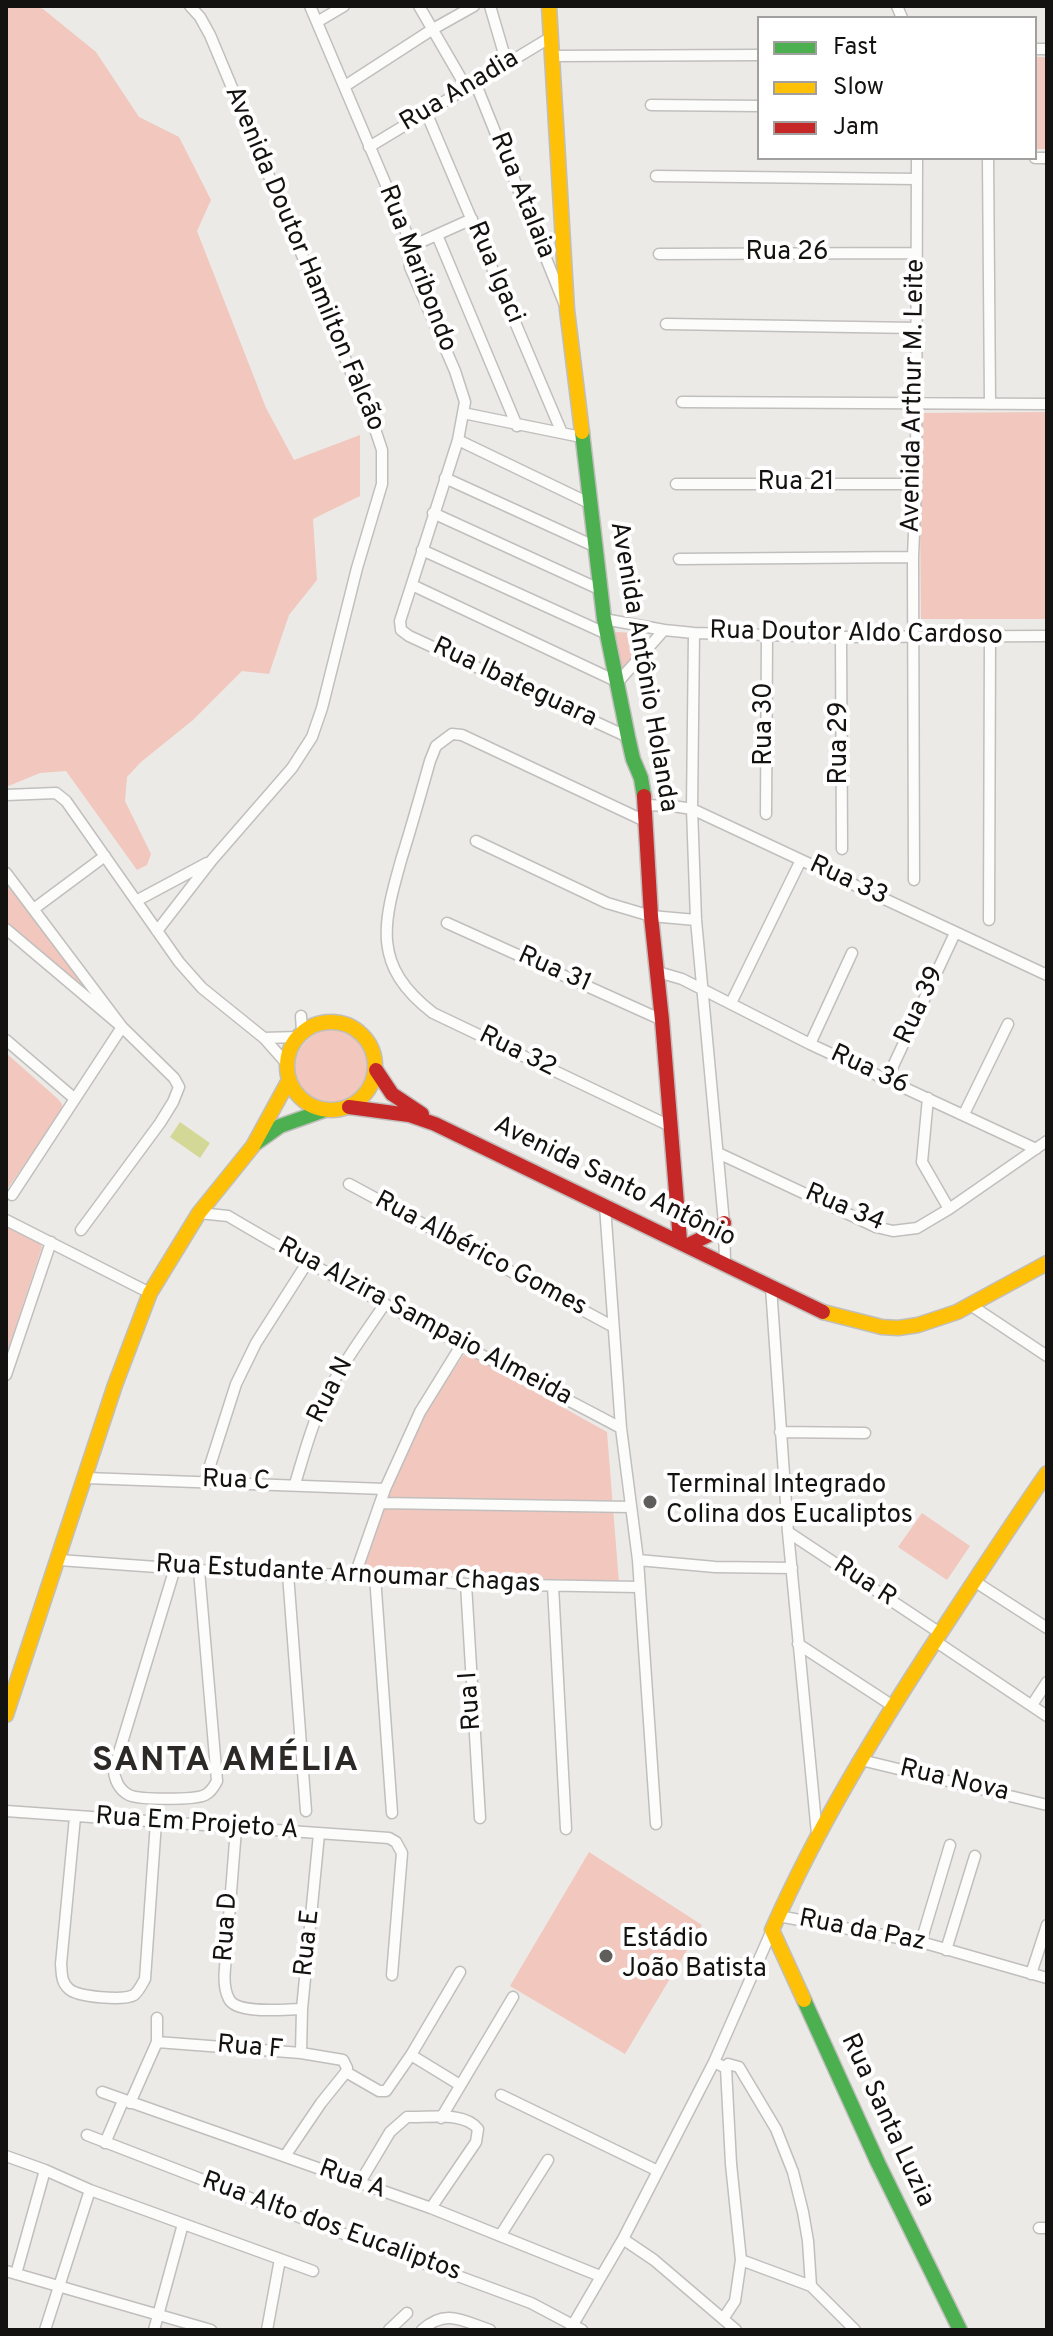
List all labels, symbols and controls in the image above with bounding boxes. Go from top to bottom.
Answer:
legend [757,16,1037,160]
text: Fast [833,33,877,63]
street label: Rua Anadia [395,44,525,140]
text: Slow [833,73,884,103]
street label: Avenida Doutor Hamilton Falcão [216,82,390,436]
text: Jam [833,113,879,143]
street label: Rua Atalaia [482,129,560,263]
street label: Rua Maribondo [370,181,462,357]
street label: Rua Igaci [459,217,529,329]
street label: Rua 26 [746,238,828,270]
street label: Avenida Arthur M. Leite [897,259,933,533]
street label: Rua 21 [757,468,835,500]
street label: Avenida Antônio Holanda [601,519,683,815]
street label: Rua Doutor Aldo Cardoso [709,617,1003,653]
street label: Rua Ibateguara [427,632,601,736]
street label: Rua 30 [750,682,782,766]
street label: Rua 29 [825,702,857,784]
street label: Rua 33 [804,850,892,914]
street label: Rua 31 [513,941,595,1001]
street label: Rua 39 [890,962,952,1050]
street label: Rua 32 [473,1021,561,1085]
street label: Rua 36 [825,1039,913,1103]
street label: Avenida Santo Antônio [488,1111,740,1255]
street label: Rua 34 [800,1178,888,1240]
street label: Rua Albérico Gomes [368,1186,592,1324]
street label: Rua Alzira Sampaio Almeida [272,1232,576,1414]
street label: Rua N [302,1353,362,1429]
street label: Rua C [201,1465,271,1499]
place label: Terminal Integrado Colina dos Eucaliptos [666,1471,913,1532]
marker: Terminal Integrado Colina dos Eucaliptos [641,1493,659,1511]
street label: Rua Estudante Arnoumar Chagas [155,1550,541,1602]
street label: Rua R [827,1551,901,1615]
street label: Rua I [454,1671,490,1731]
district label: SANTA AMÉLIA [92,1743,360,1783]
street label: Rua Nova [897,1754,1011,1810]
street label: Rua Em Projeto A [94,1802,300,1848]
street label: Rua D [210,1891,246,1963]
street label: Rua da Paz [796,1904,928,1960]
street label: Rua E [290,1908,328,1978]
place label: Estádio João Batista [622,1925,767,1986]
marker: Estádio João Batista [597,1947,615,1965]
street label: Rua Santa Luzia [832,2030,940,2212]
street label: Rua F [216,2031,284,2067]
street label: Rua A [314,2155,390,2207]
street label: Rua Alto dos Eucaliptos [197,2167,465,2289]

